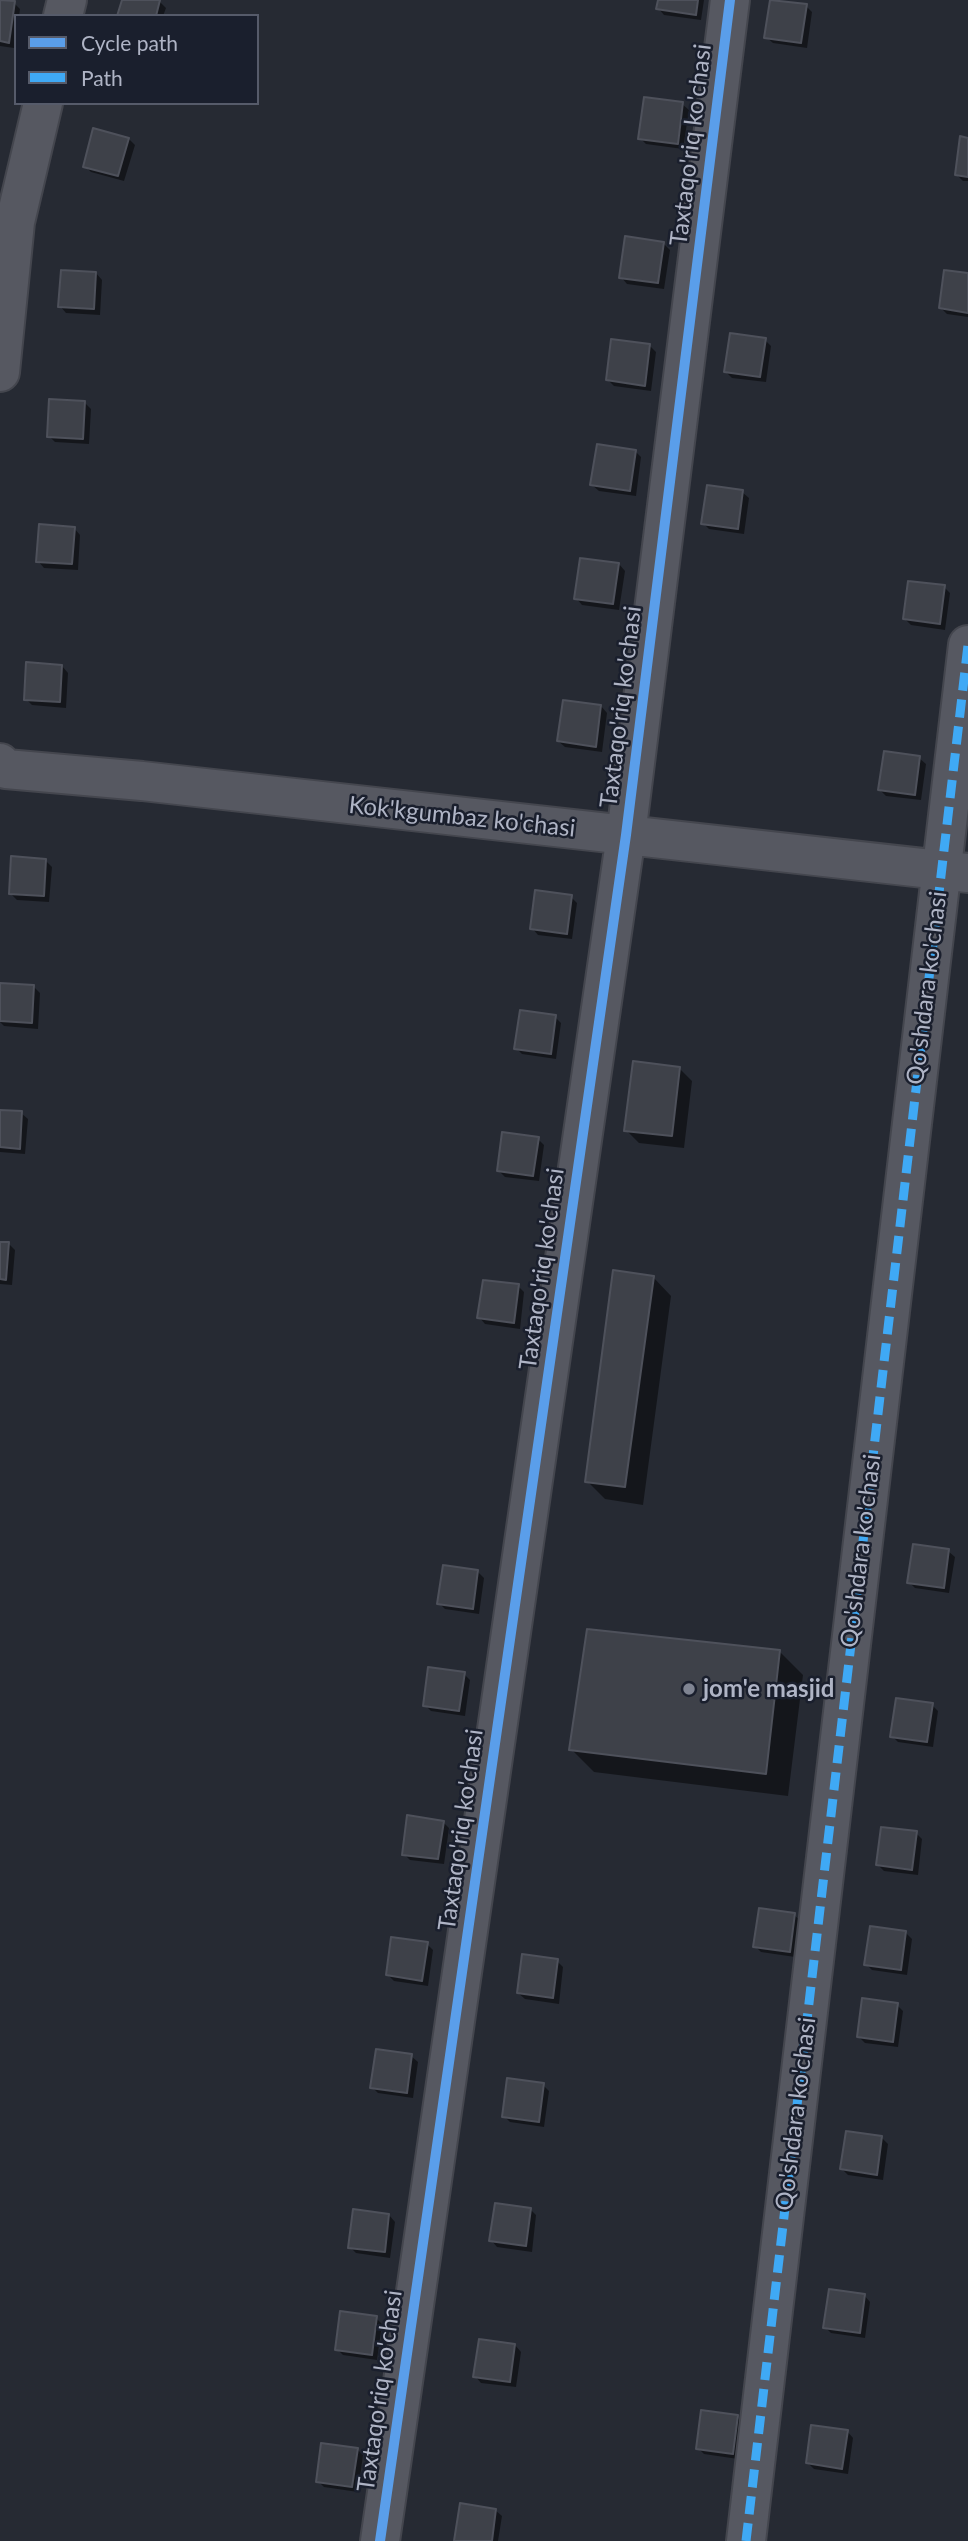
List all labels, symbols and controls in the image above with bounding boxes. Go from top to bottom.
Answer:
legend [14,14,259,105]
text: Cycle path [81,30,178,55]
street label: Taxtaqo'riq ko'chasi [664,42,718,248]
text: Path [81,65,123,90]
street label: Taxtaqo'riq ko'chasi [594,604,648,810]
street label: Kok'kgumbaz ko'chasi [347,791,577,843]
street label: Qo'shdara ko'chasi [901,890,953,1086]
street label: Taxtaqo'riq ko'chasi [514,1166,570,1372]
street label: Qo'shdara ko'chasi [835,1453,887,1649]
place label: jom'e masjid [703,1675,834,1703]
marker: jom'e masjid [681,1681,697,1697]
street label: Taxtaqo'riq ko'chasi [433,1727,489,1933]
street label: Qo'shdara ko'chasi [770,2016,822,2212]
street label: Taxtaqo'riq ko'chasi [352,2288,408,2494]

